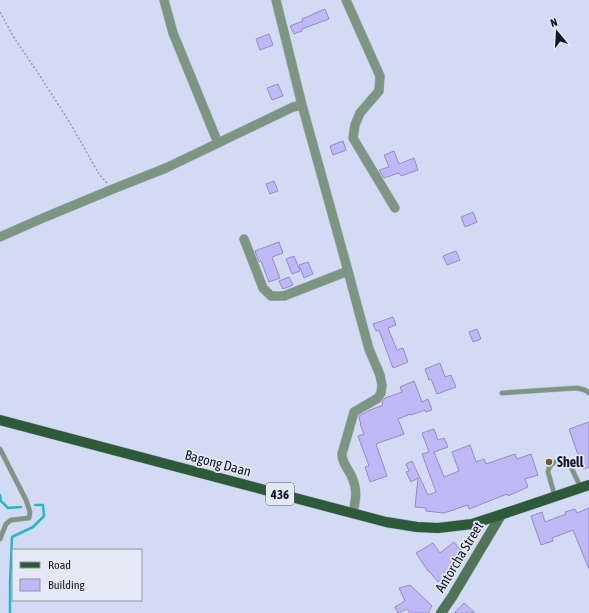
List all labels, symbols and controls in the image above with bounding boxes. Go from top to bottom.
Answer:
north arrow [537,12,577,52]
text: N [549,16,559,29]
street label: Bagong Daan [183,446,253,480]
place label: Shell [557,454,584,470]
marker: Shell [544,457,554,467]
road number: 436 [266,483,294,505]
street label: Antorcha Street [432,519,486,595]
legend [12,549,142,601]
text: Road [48,558,71,572]
text: Building [48,578,86,592]

